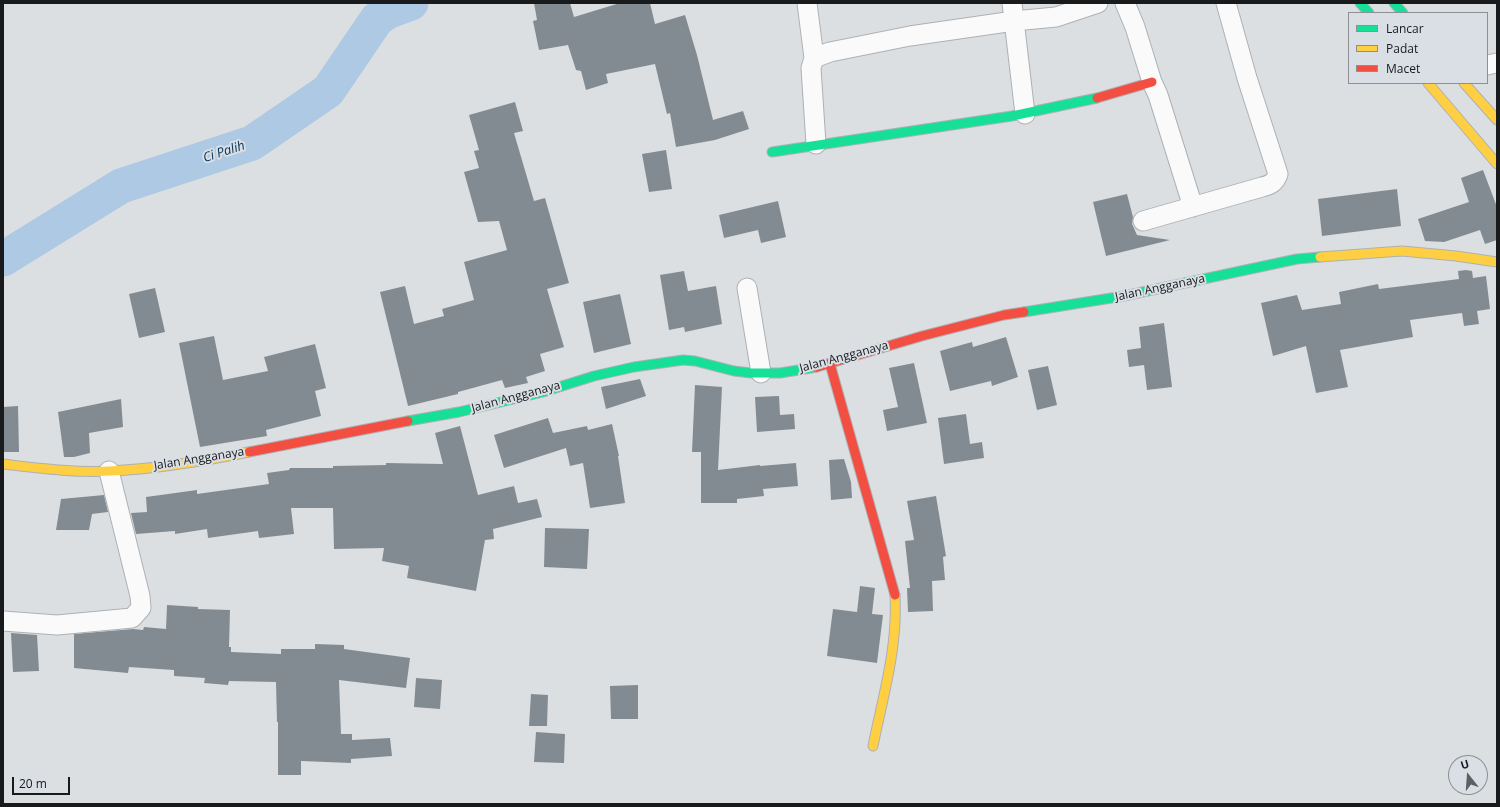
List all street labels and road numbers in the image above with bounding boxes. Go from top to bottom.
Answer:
street label: Jalan Angganaya [1114,271,1206,305]
street label: Jalan Angganaya [798,338,890,376]
street label: Jalan Angganaya [470,378,562,416]
street label: Jalan Angganaya [153,445,245,473]

